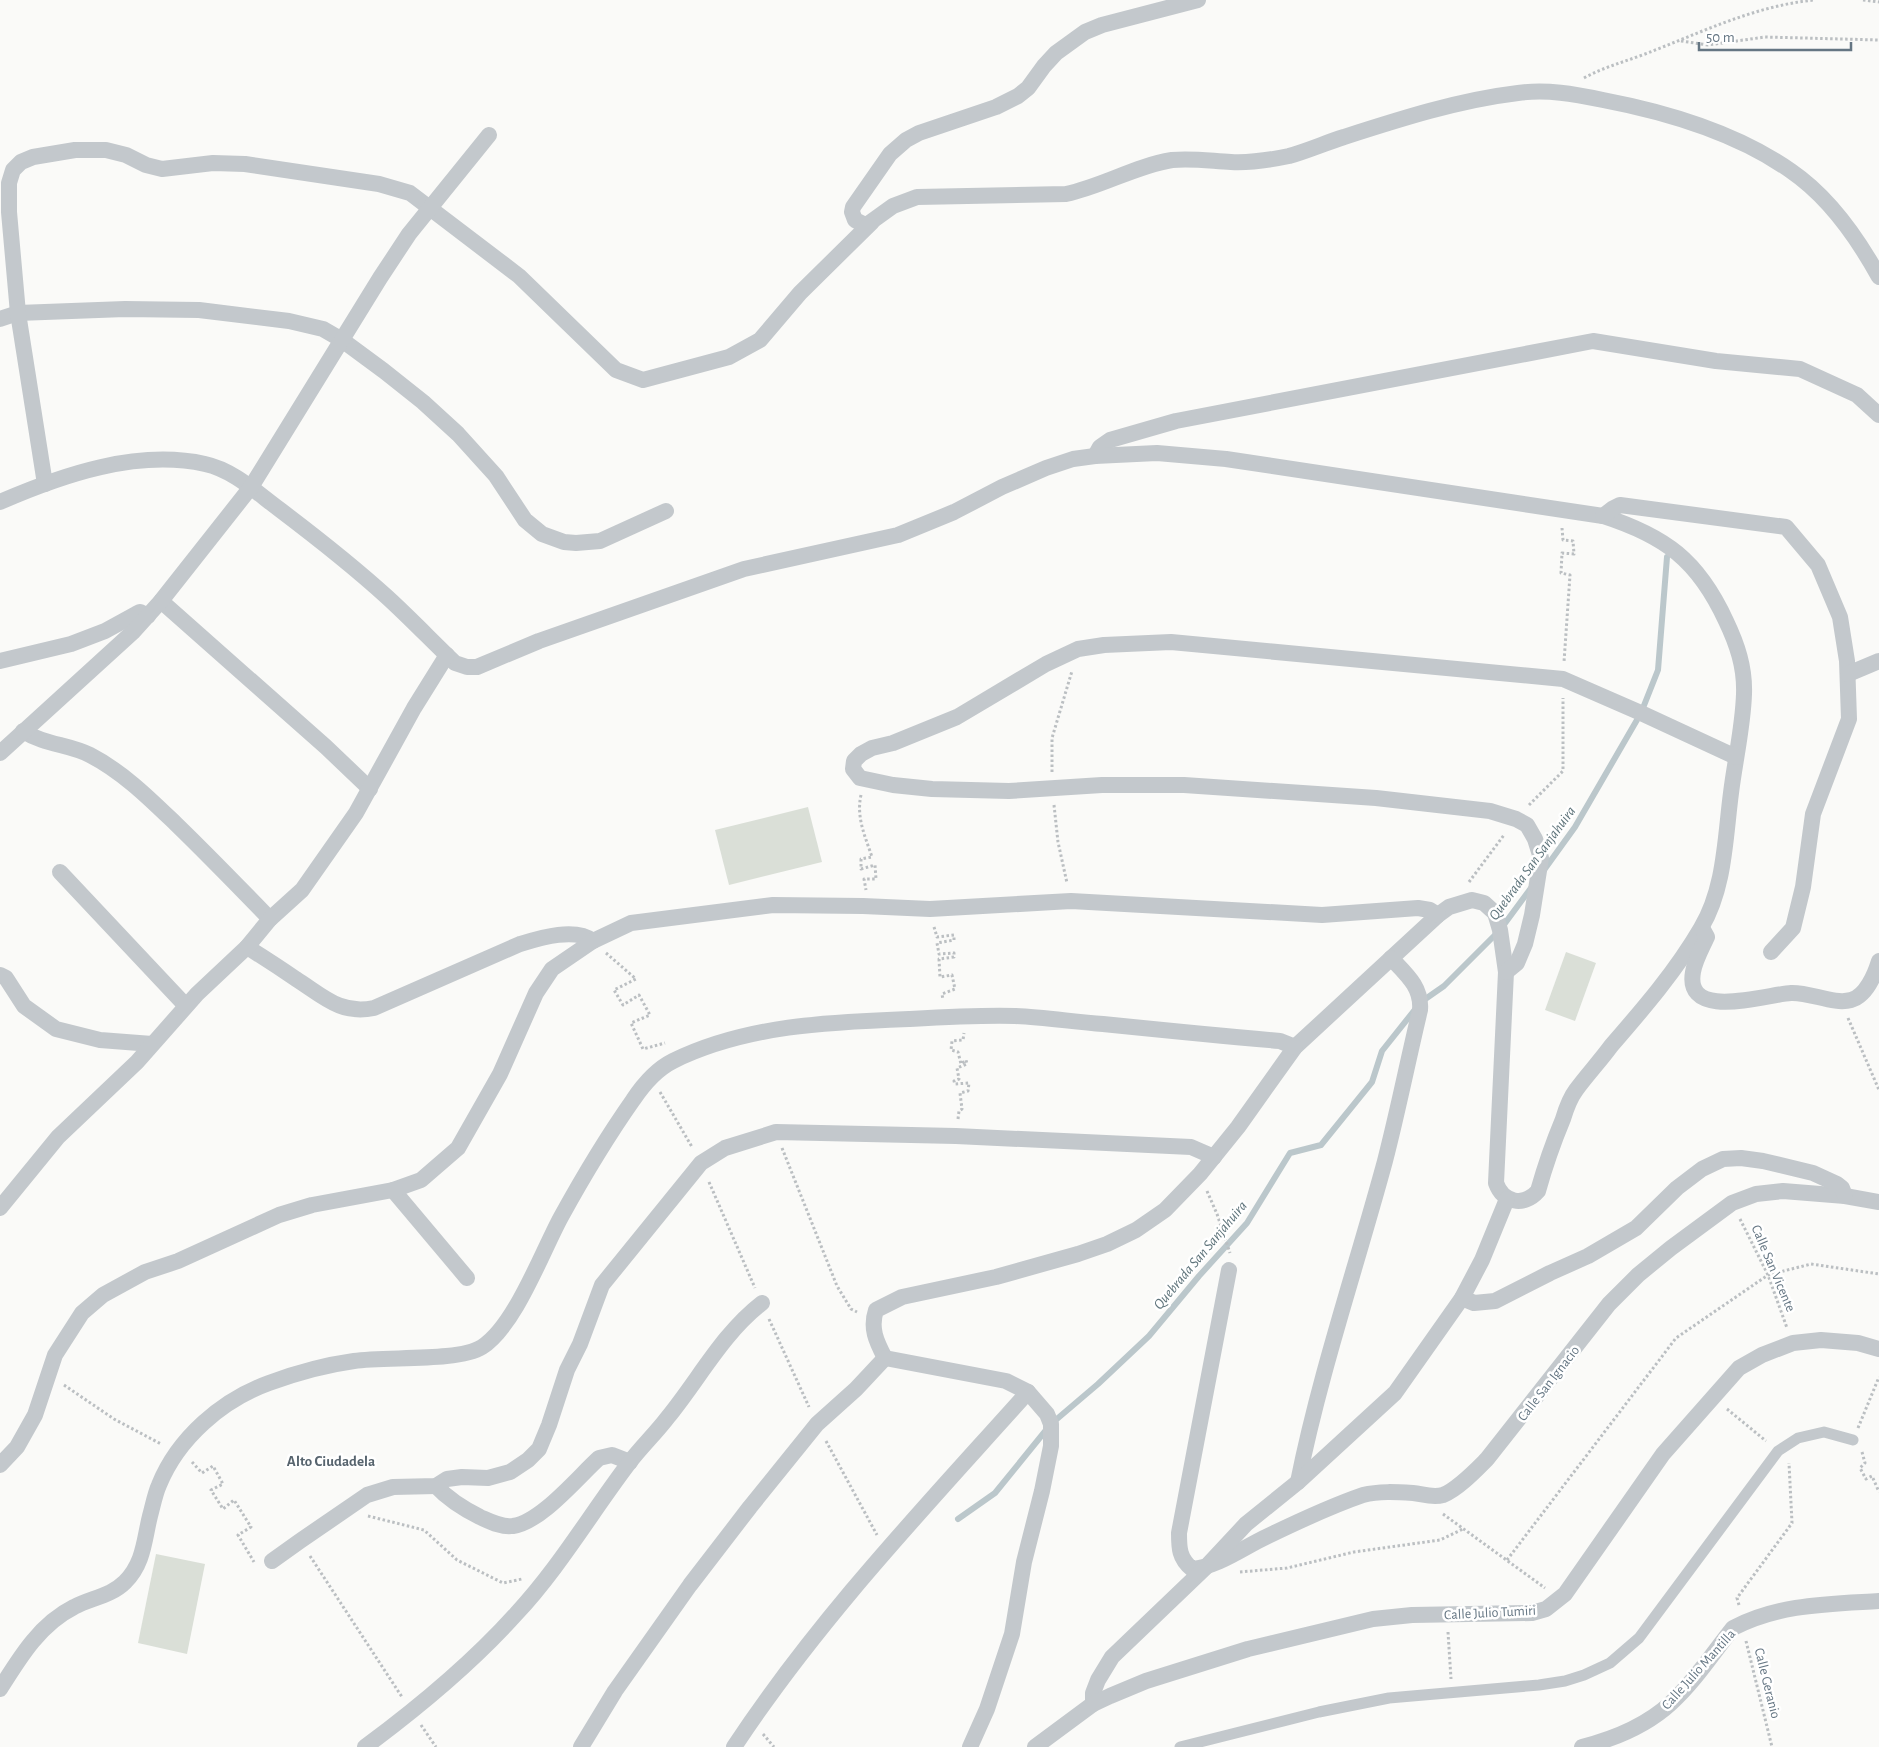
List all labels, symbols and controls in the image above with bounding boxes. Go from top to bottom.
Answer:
scale bar [1699,20,1852,52]
text: 50 m [1706,30,1735,45]
water label: Quebrada San Sanjahuira [1486,804,1579,923]
water label: Quebrada San Sanjahuira [1151,1198,1250,1312]
street label: Calle San Vicente [1749,1223,1798,1314]
street label: Calle San Ignacio [1515,1343,1582,1424]
district label: Alto Ciudadela [287,1454,375,1469]
street label: Calle Julio Tumiri [1444,1604,1536,1622]
street label: Calle Julio Mantilla [1659,1627,1739,1712]
street label: Calle Geranio [1752,1647,1783,1720]

